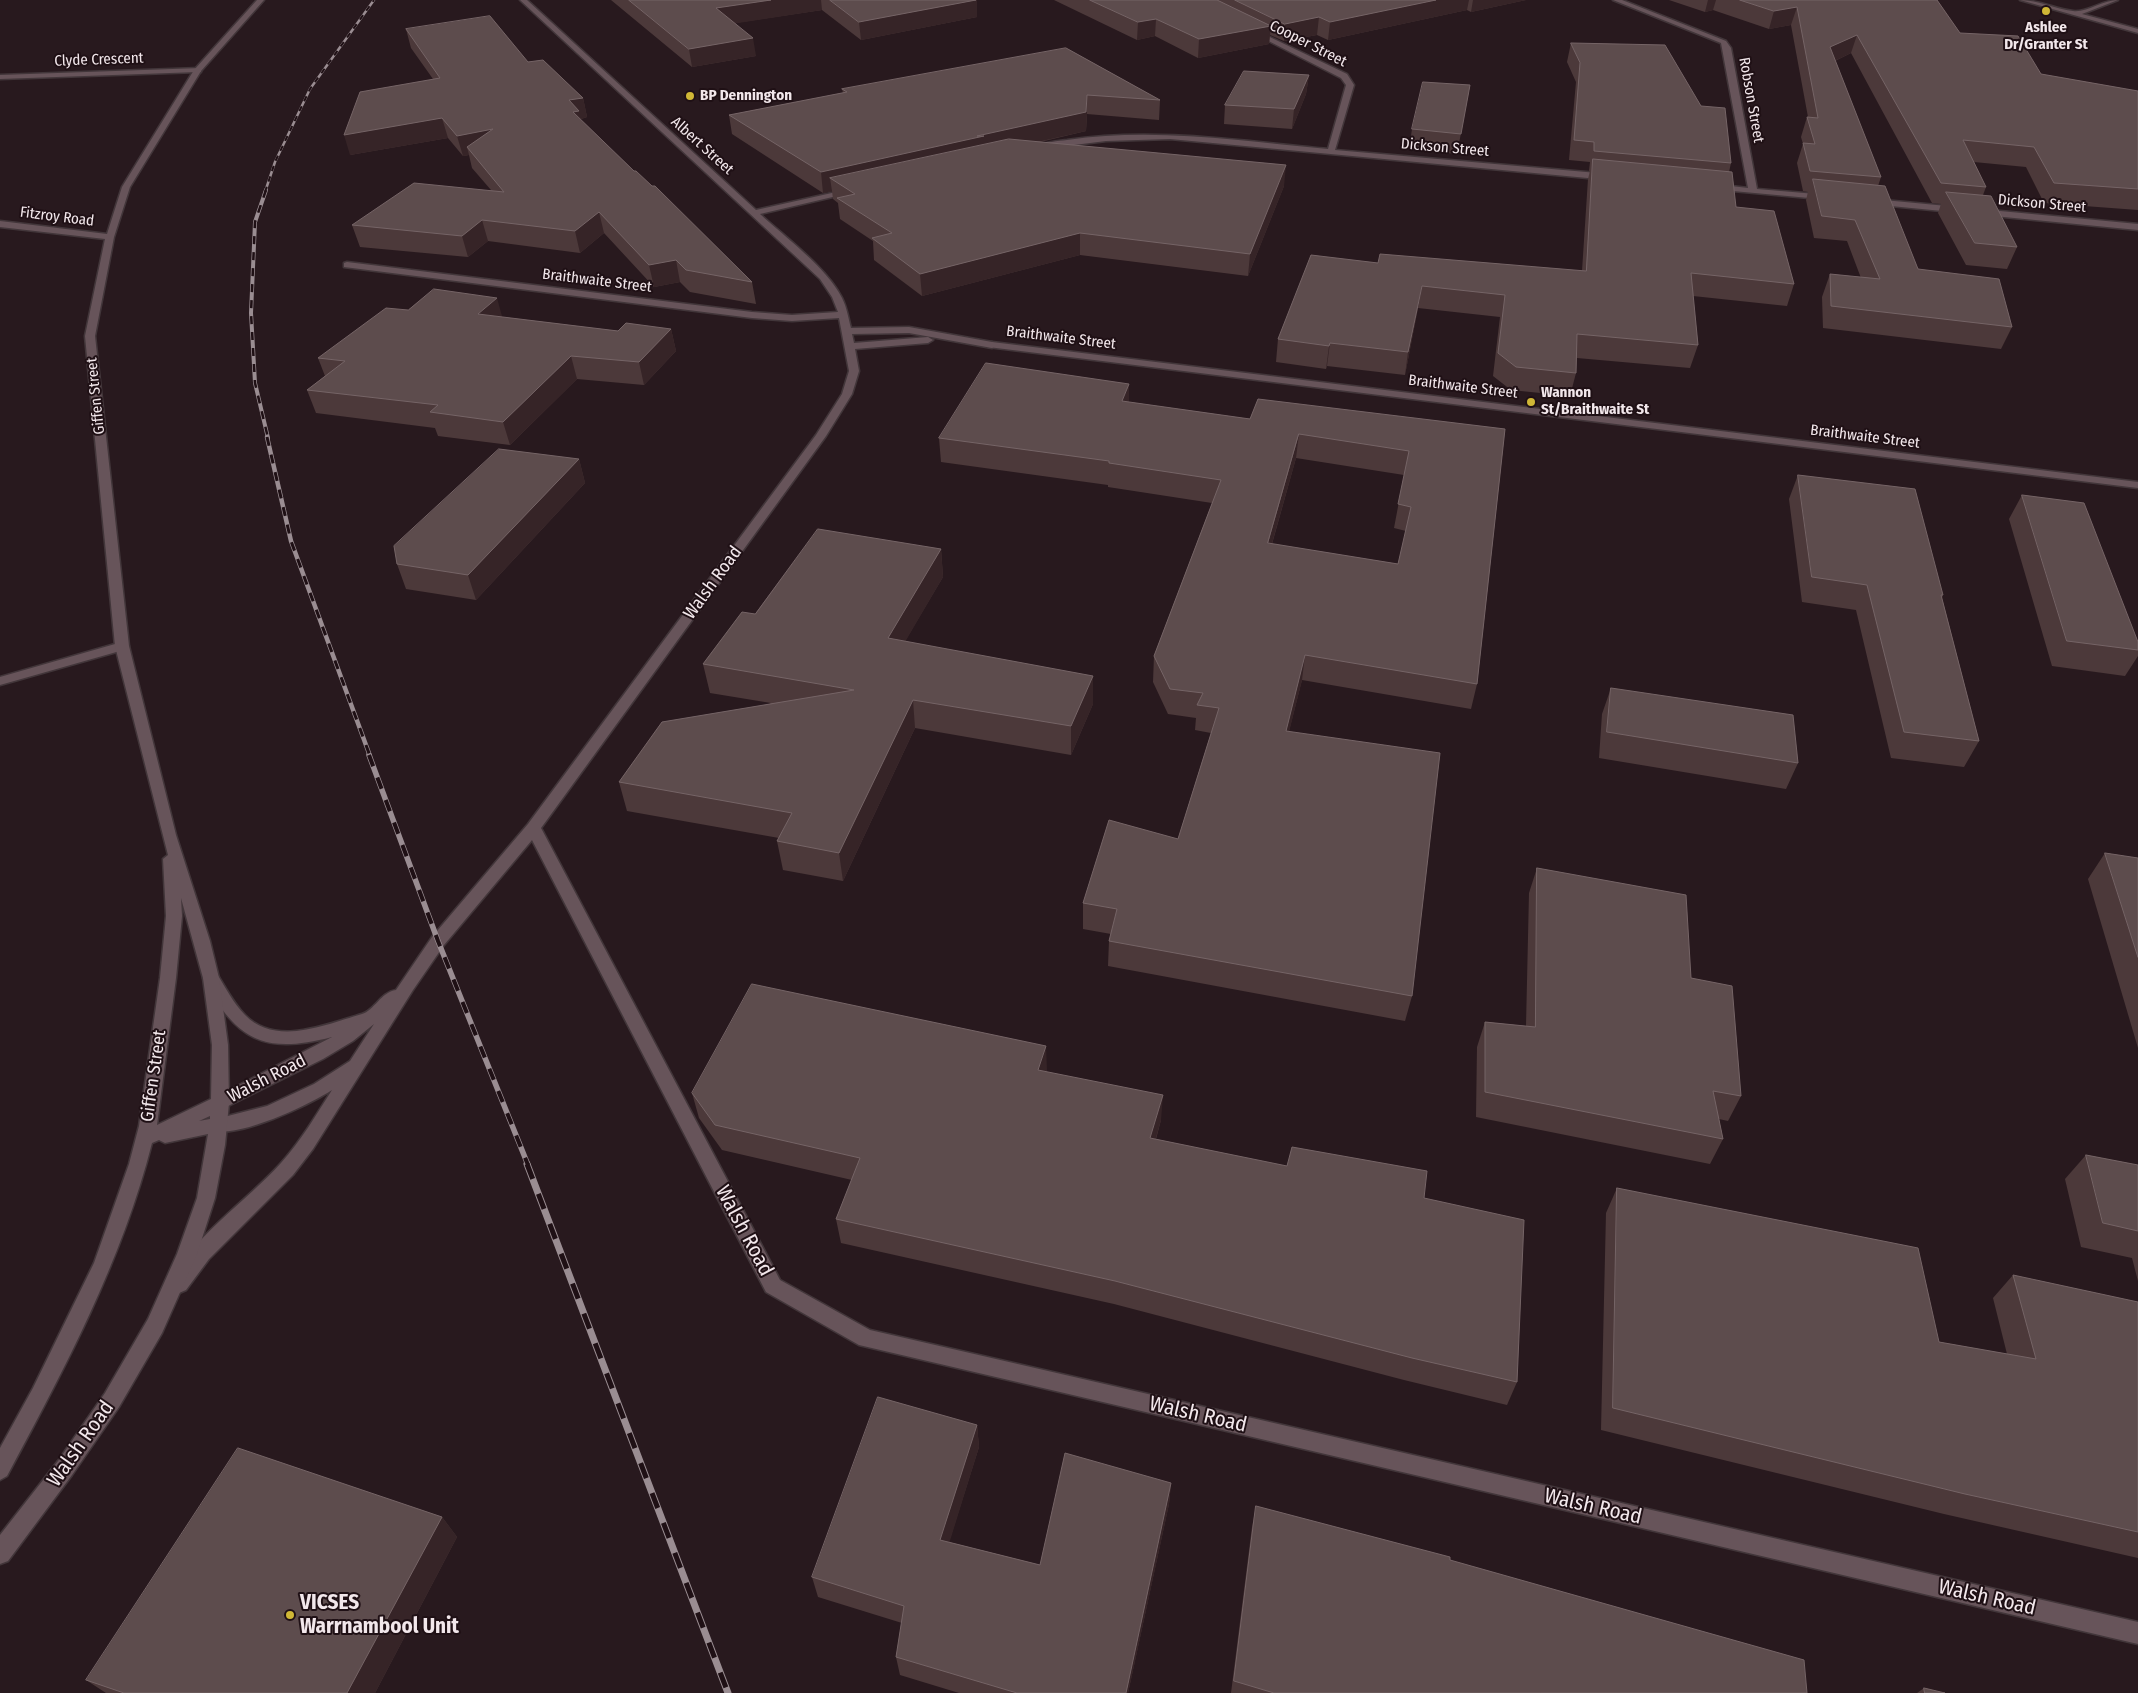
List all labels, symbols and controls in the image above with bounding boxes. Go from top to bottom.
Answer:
marker: Ashlee Dr/Granter St [2040,5,2052,17]
street label: Cooper Street [1266,17,1350,71]
place label: Ashlee Dr/Granter St [2004,19,2088,54]
street label: Clyde Crescent [54,49,144,71]
street label: Robson Street [1735,56,1767,144]
place label: BP Dennington [700,87,792,105]
marker: BP Dennington [684,90,696,102]
street label: Albert Street [667,113,737,179]
street label: Dickson Street [1400,135,1490,161]
street label: Dickson Street [1997,191,2087,217]
street label: Fitzroy Road [19,204,95,230]
street label: Braithwaite Street [541,265,653,297]
street label: Braithwaite Street [1005,322,1117,354]
street label: Giffen Street [83,357,109,435]
street label: Braithwaite Street [1407,371,1519,403]
place label: Wannon St/Braithwaite St [1541,384,1649,419]
marker: Wannon St/Braithwaite St [1525,396,1537,408]
street label: Braithwaite Street [1809,421,1921,453]
street label: Walsh Road [679,542,747,624]
street label: Giffen Street [137,1029,171,1123]
street label: Walsh Road [224,1050,310,1108]
street label: Walsh Road [710,1181,778,1281]
street label: Walsh Road [1147,1392,1249,1438]
street label: Walsh Road [42,1396,120,1492]
street label: Walsh Road [1542,1484,1644,1530]
street label: Walsh Road [1936,1575,2038,1621]
place label: VICSES Warrnambool Unit [300,1590,459,1640]
marker: VICSES Warrnambool Unit [284,1609,296,1621]

